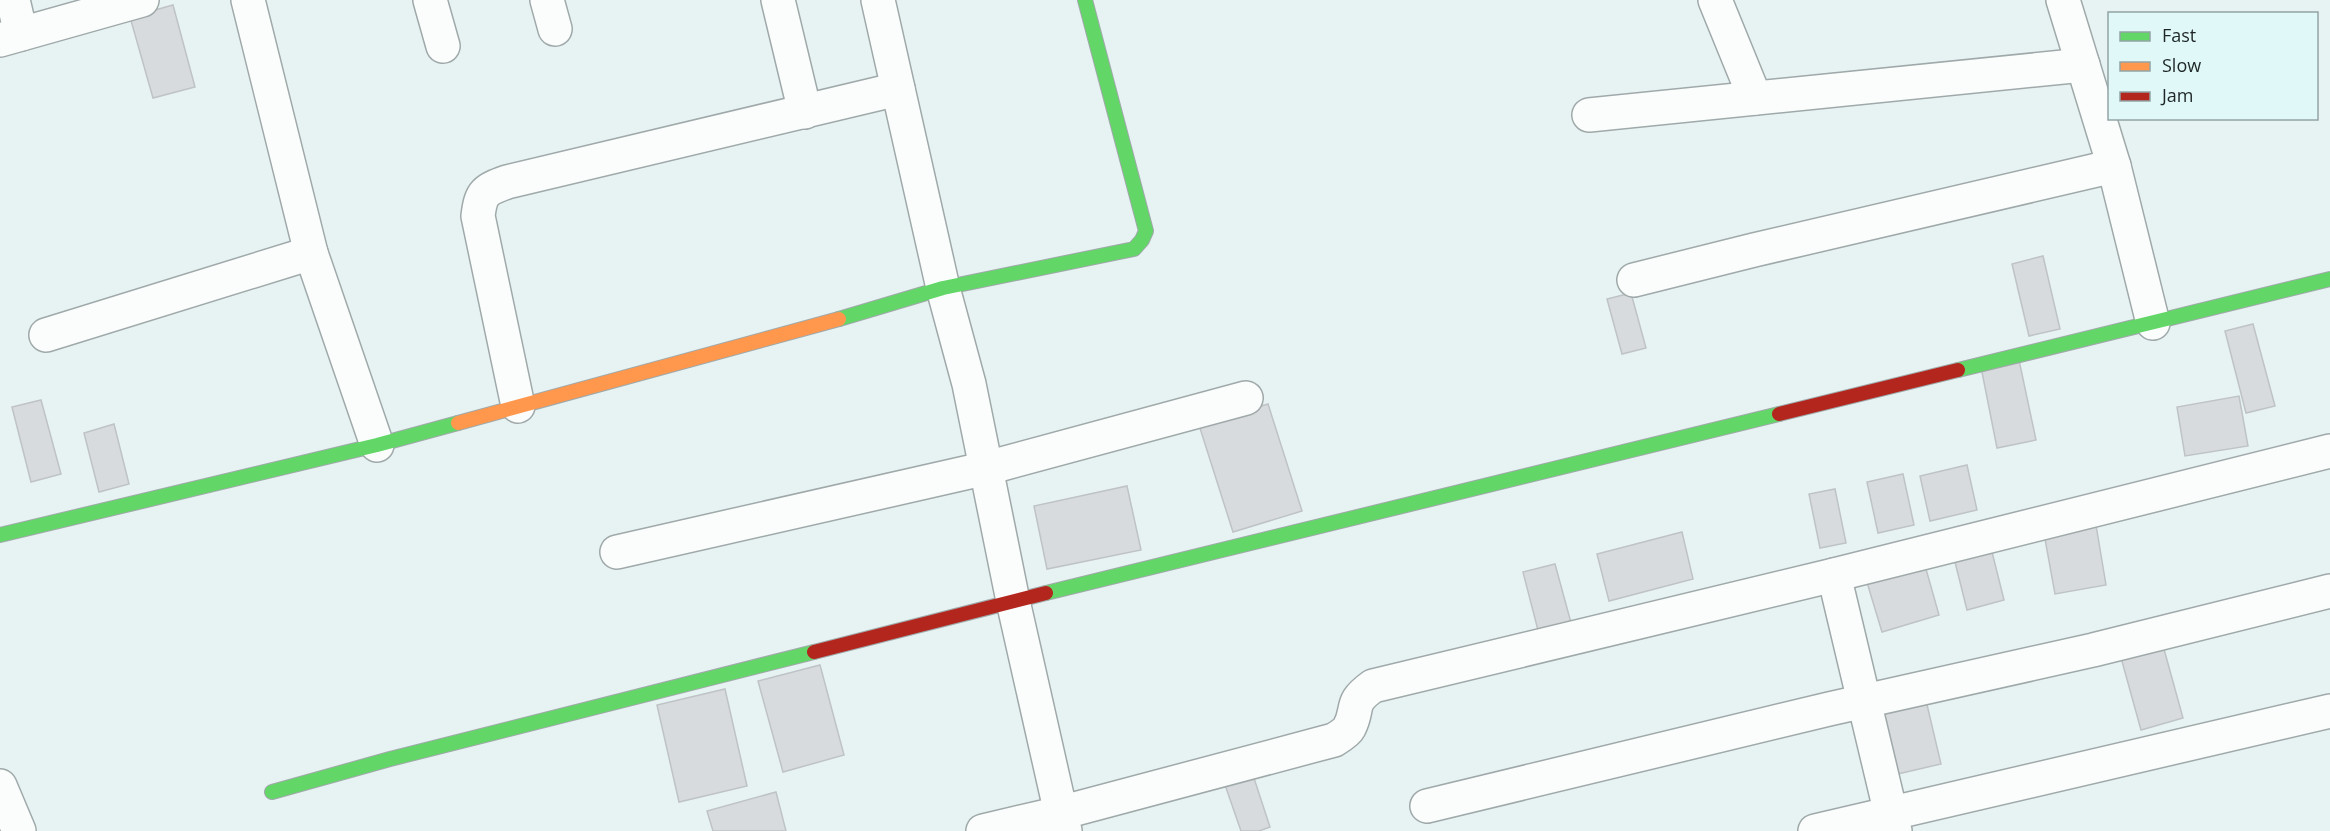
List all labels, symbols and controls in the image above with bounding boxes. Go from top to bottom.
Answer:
legend [2108,12,2318,120]
text: Fast [2162,23,2196,47]
text: Slow [2162,53,2201,77]
text: Jam [2160,83,2194,107]

